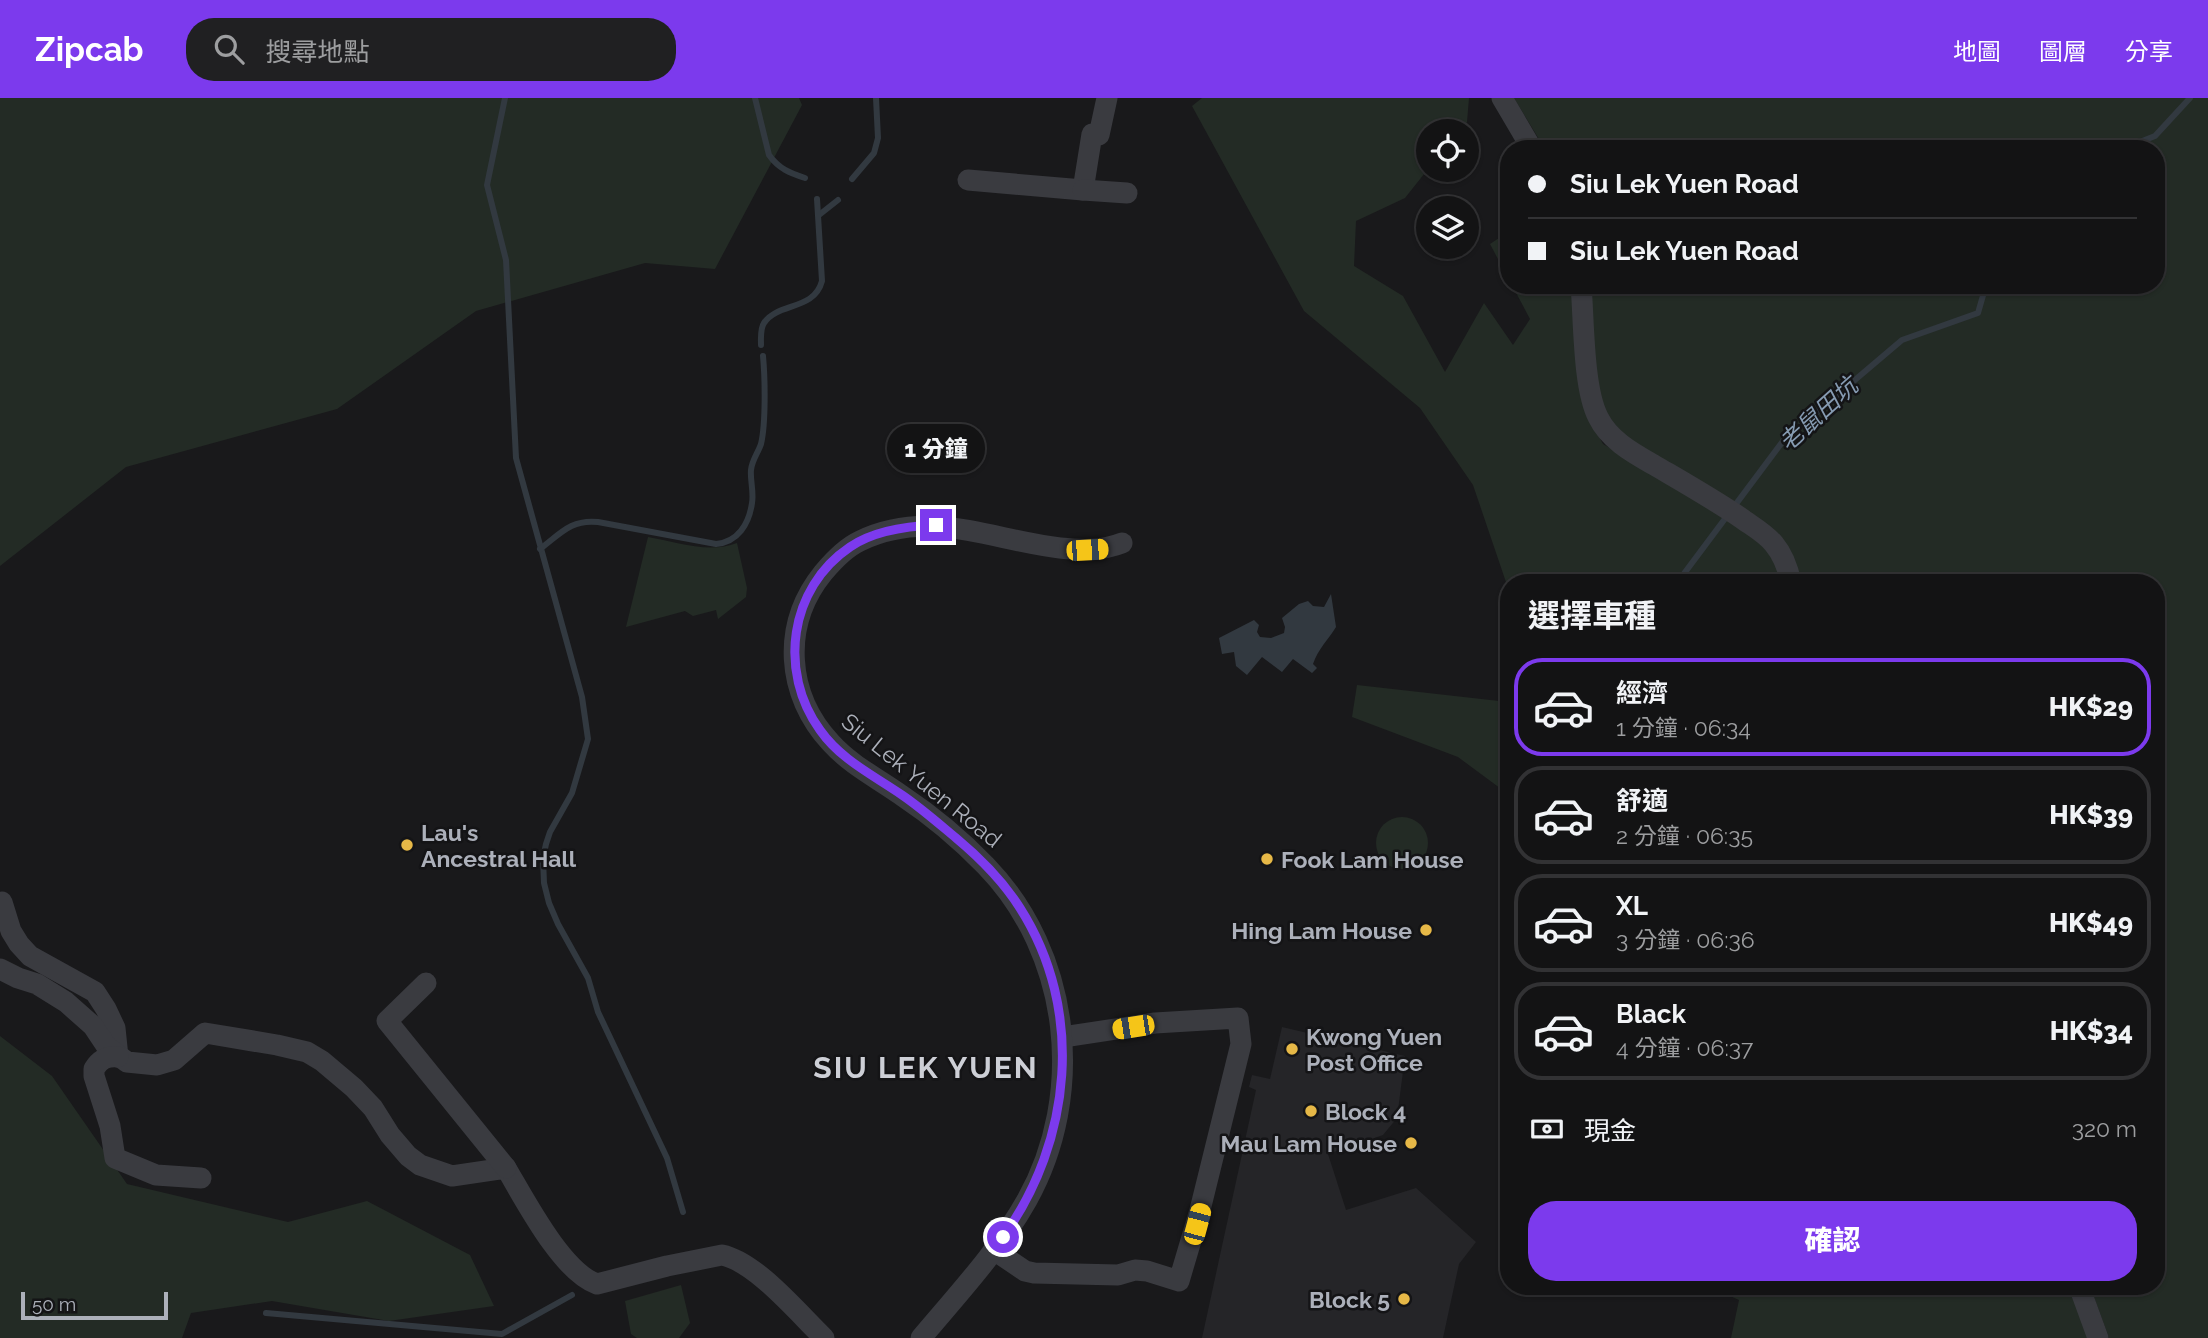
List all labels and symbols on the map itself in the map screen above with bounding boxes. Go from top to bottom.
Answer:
water label: 老鼠田坑 [1773,369,1866,457]
callout: 1 分鐘 [887,424,985,472]
route end [920,509,952,541]
car [1066,538,1109,562]
street label: Siu Lek Yuen Road [837,707,1007,853]
place label: Lau's Ancestral Hall [421,819,577,872]
marker: Lau's Ancestral Hall [399,837,415,853]
place label: Fook Lam House [1281,846,1464,873]
marker: Fook Lam House [1259,851,1275,867]
place label: Hing Lam House [1231,917,1412,944]
marker: Hing Lam House [1418,922,1434,938]
car [1111,1013,1156,1041]
place label: Kwong Yuen Post Office [1306,1023,1442,1076]
marker: Kwong Yuen Post Office [1284,1041,1300,1057]
district label: SIU LEK YUEN [813,1050,1039,1085]
place label: Block 4 [1325,1098,1406,1125]
marker: Block 4 [1303,1103,1319,1119]
place label: Mau Lam House [1221,1130,1397,1157]
marker: Mau Lam House [1403,1135,1419,1151]
car [1182,1201,1213,1247]
route start [987,1221,1019,1253]
place label: Block 5 [1309,1286,1390,1313]
scale bar [21,1289,168,1321]
marker: Block 5 [1396,1291,1412,1307]

